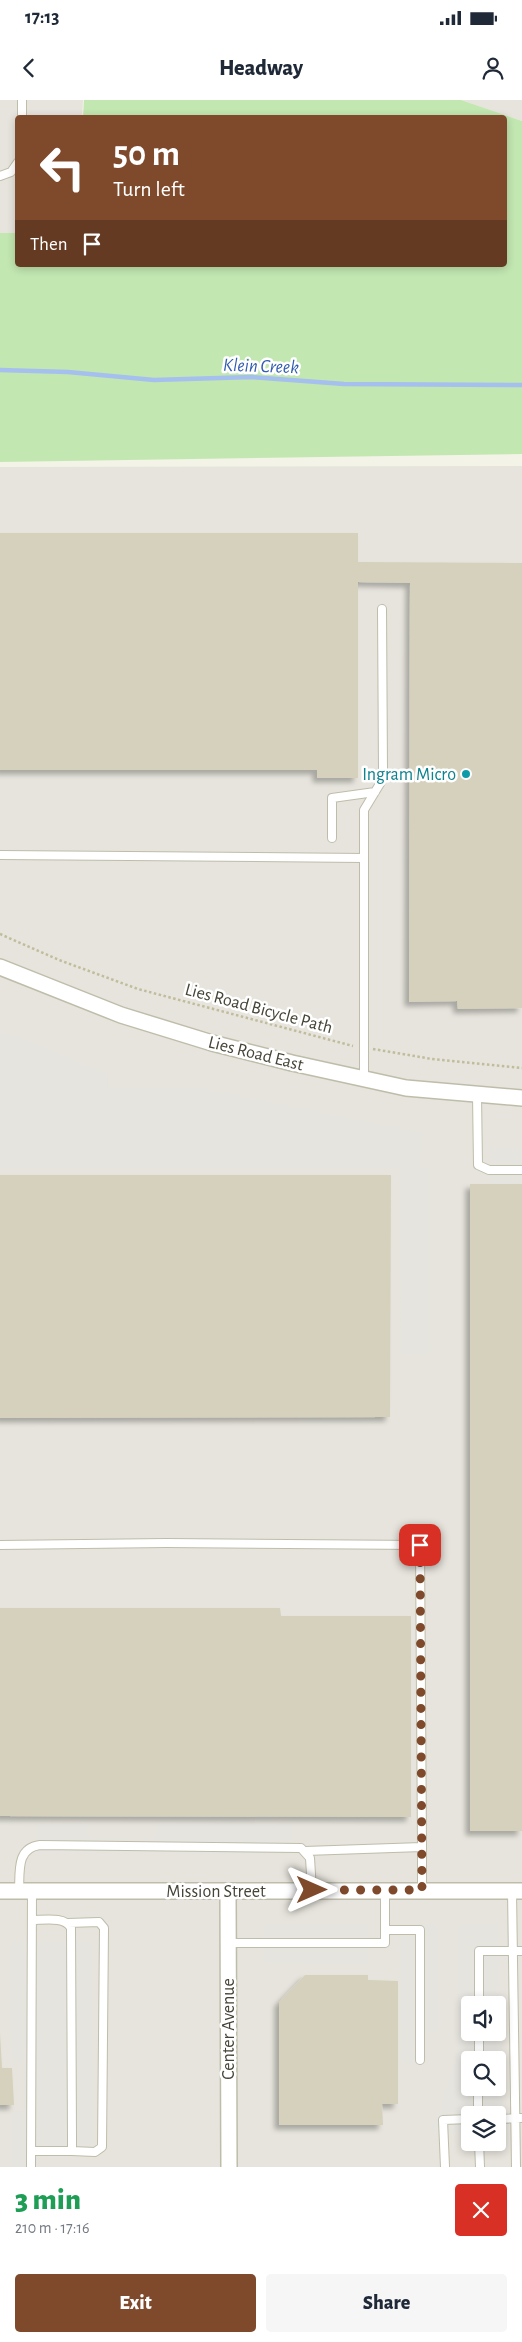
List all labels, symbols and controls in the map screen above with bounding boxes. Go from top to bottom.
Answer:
text: 17:13 [25,8,59,27]
icon: back [15,54,43,82]
icon: person [479,54,507,82]
text: Headway [219,57,303,79]
icon: left [30,135,95,200]
text: 50 m [113,137,180,172]
text: Turn left [113,178,185,200]
icon: arrive [78,230,106,258]
text: Then [30,235,68,254]
water label: Klein Creek [223,356,299,377]
place label: Ingram Micro [362,766,456,784]
marker: Ingram Micro [460,768,472,780]
street label: Lies Road Bicycle Path [183,981,334,1037]
street label: Lies Road East [206,1033,306,1075]
pin [399,1524,441,1566]
icon: arrive [406,1531,434,1559]
position arrow [285,1863,337,1915]
street label: Mission Street [166,1883,266,1901]
street label: Center Avenue [220,1978,238,2080]
map controls [461,1996,506,2151]
button: sound [461,1996,506,2041]
button: search [461,2051,506,2096]
button: layers [461,2106,506,2151]
button: close [455,2184,507,2236]
text: 3 min [15,2185,81,2215]
text: 210 m · 17:16 [15,2220,89,2236]
button: Exit [15,2274,256,2332]
button: Share [266,2274,507,2332]

